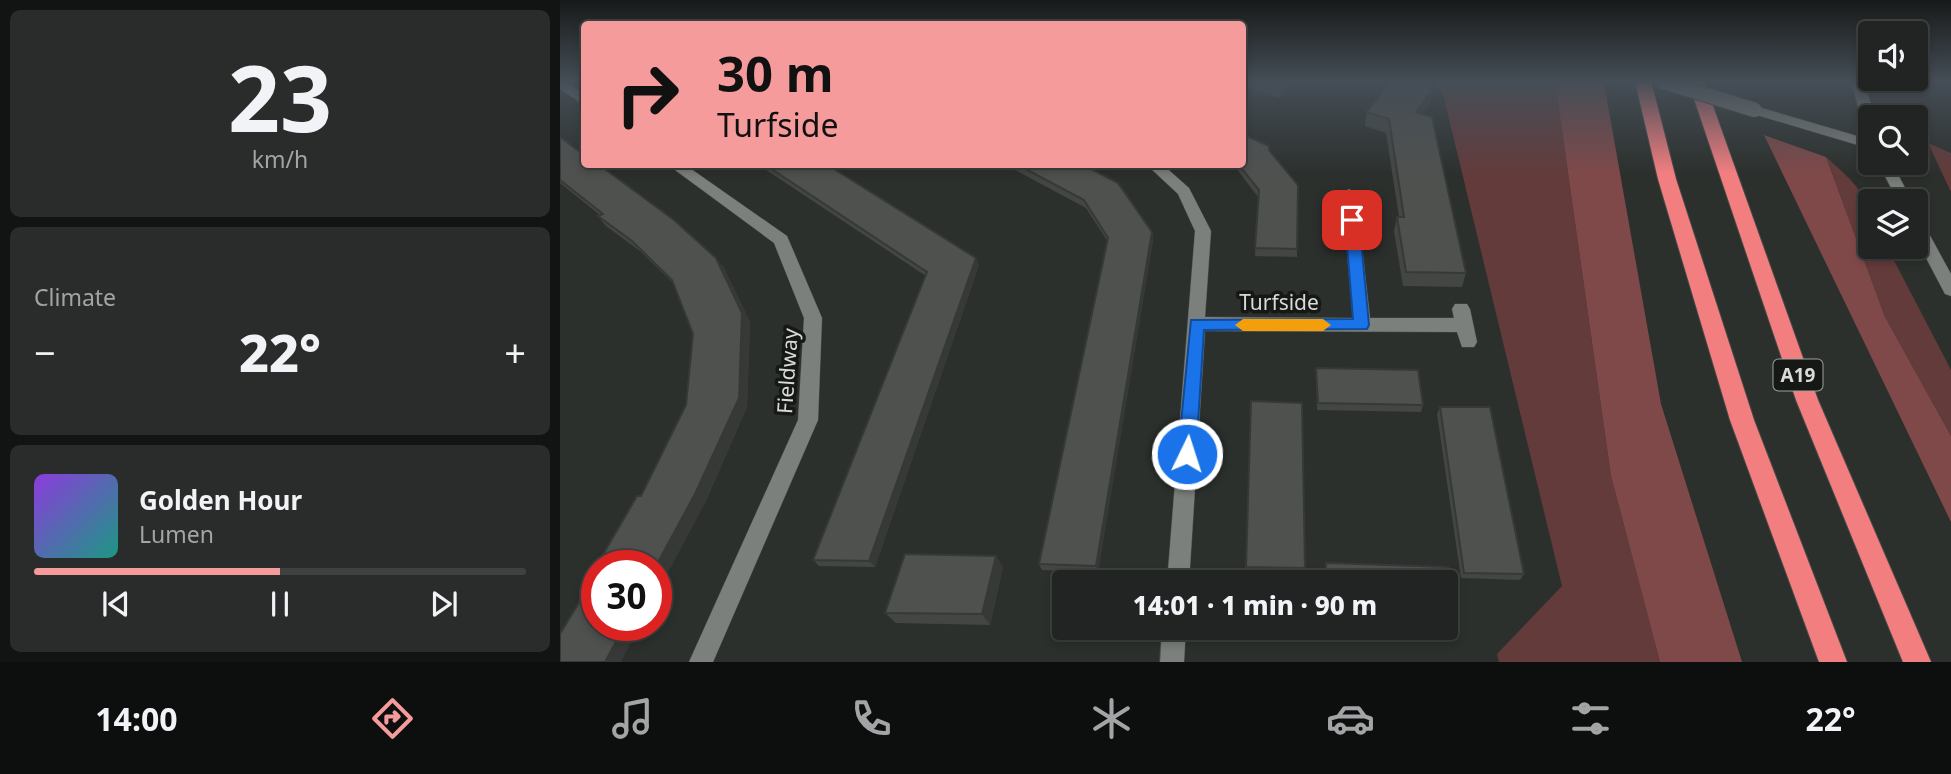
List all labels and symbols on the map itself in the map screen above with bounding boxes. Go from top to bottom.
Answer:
pin [1322,190,1382,250]
street label: Turfside [1239,288,1319,316]
street label: Fieldway [770,327,804,415]
road number: A19 [1774,360,1822,390]
position arrow [1150,417,1224,491]
speed limit sign: 30 [581,550,672,641]

